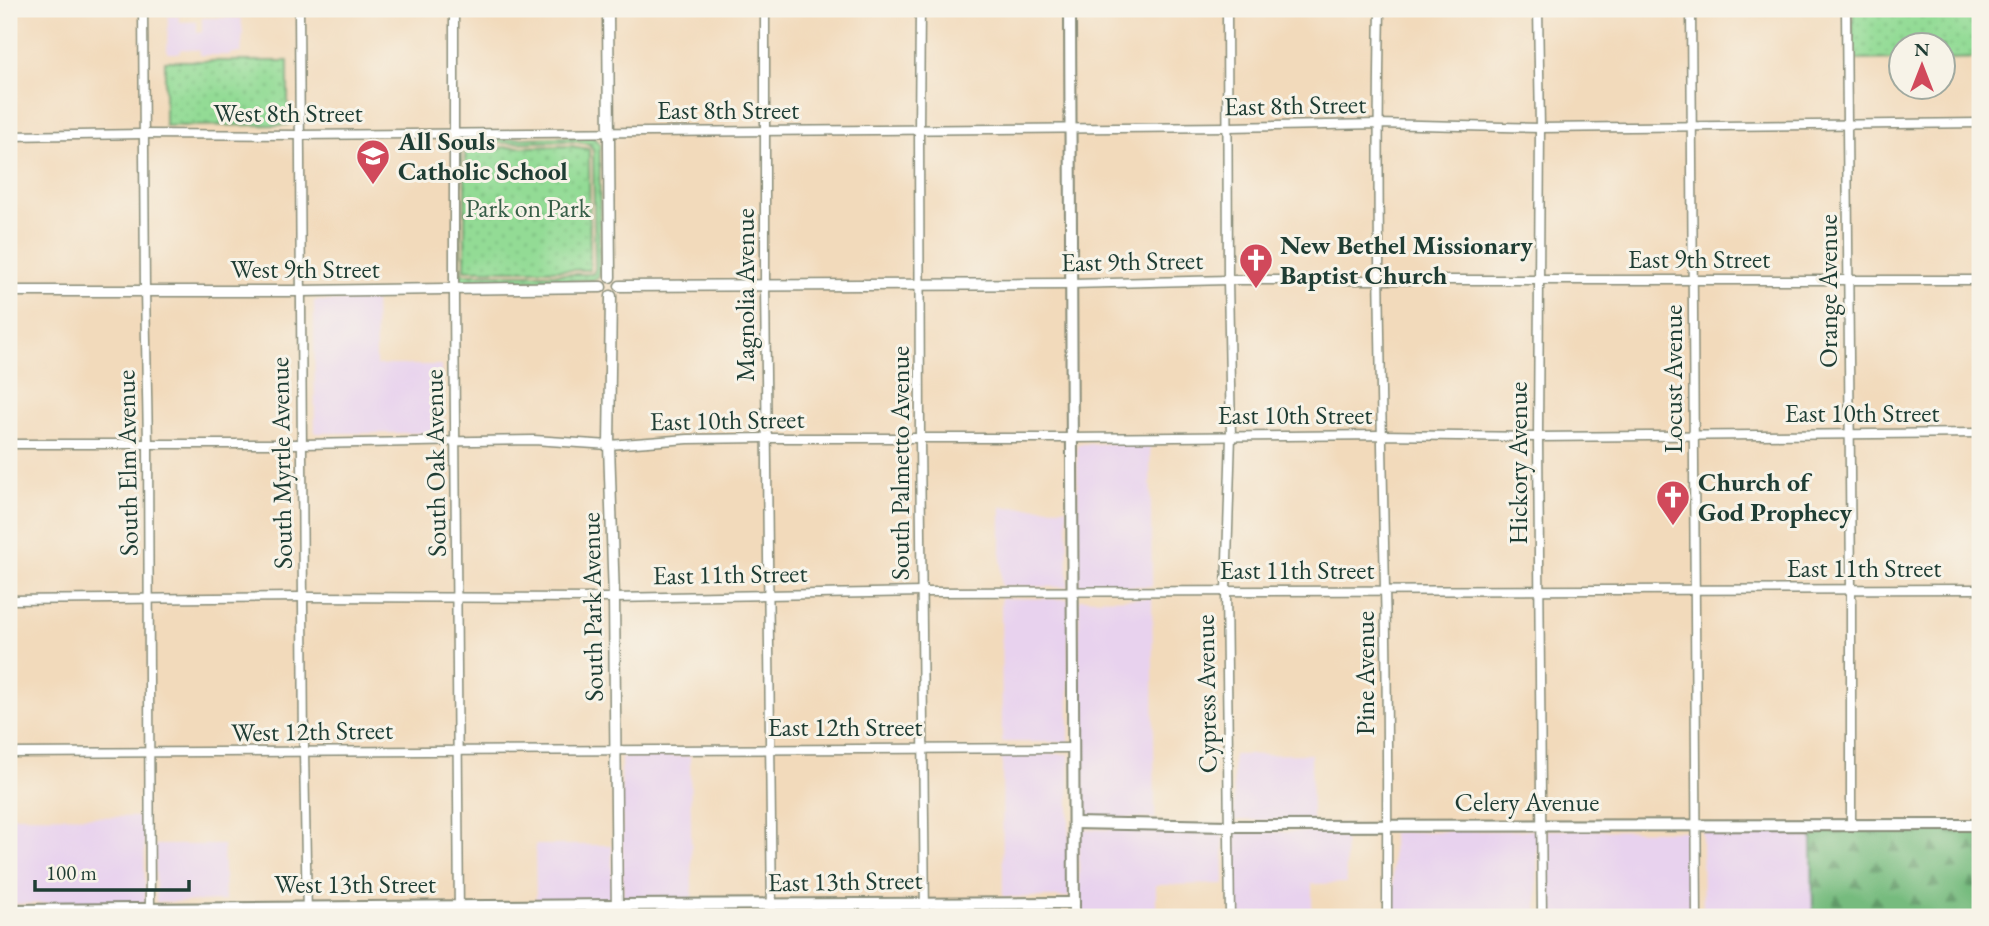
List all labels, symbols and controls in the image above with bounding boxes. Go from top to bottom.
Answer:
north arrow [1888,32,1958,102]
text: N [1914,37,1930,62]
street label: East 8th Street [1223,87,1367,123]
street label: East 8th Street [657,93,799,127]
street label: West 8th Street [213,96,363,130]
place label: All Souls Catholic School [397,124,568,188]
school or university icon: All Souls Catholic School [354,137,392,186]
park label: Park on Park [465,191,592,225]
street label: Magnolia Avenue [728,208,762,382]
street label: Orange Avenue [1811,214,1845,368]
place label: New Bethel Missionary Baptist Church [1280,228,1533,292]
church icon: New Bethel Missionary Baptist Church [1237,241,1275,290]
street label: East 9th Street [1628,242,1770,276]
street label: East 9th Street [1060,243,1204,279]
street label: West 9th Street [230,252,380,286]
street label: Locust Avenue [1656,305,1690,453]
street label: South Palmetto Avenue [883,346,917,580]
street label: South Myrtle Avenue [262,357,300,569]
street label: South Oak Avenue [416,369,454,557]
street label: South Elm Avenue [108,370,146,556]
street label: Hickory Avenue [1501,382,1535,544]
street label: East 10th Street [1785,396,1940,430]
street label: East 10th Street [1218,398,1373,432]
street label: East 10th Street [649,402,805,438]
place label: Church of God Prophecy [1698,465,1852,529]
church icon: Church of God Prophecy [1654,478,1692,527]
street label: South Park Avenue [573,512,611,702]
street label: East 11th Street [1787,551,1942,585]
street label: East 11th Street [1220,553,1375,587]
street label: East 11th Street [652,556,808,592]
street label: Pine Avenue [1348,611,1382,735]
street label: Cypress Avenue [1188,614,1224,774]
street label: East 12th Street [768,710,923,744]
street label: West 12th Street [231,713,393,749]
street label: Celery Avenue [1455,785,1599,819]
scale bar [35,849,189,893]
text: 100 m [46,859,97,886]
street label: East 13th Street [767,863,923,899]
street label: West 13th Street [274,867,436,901]

